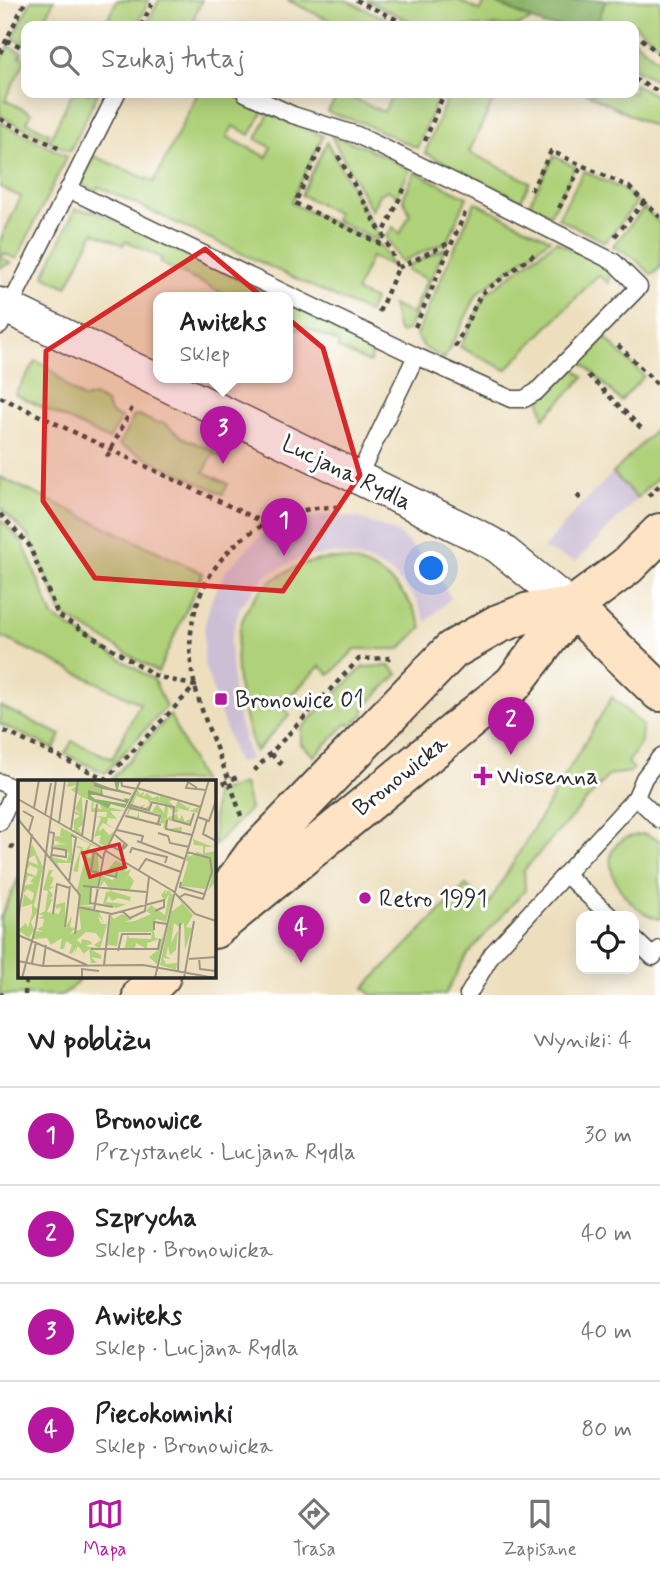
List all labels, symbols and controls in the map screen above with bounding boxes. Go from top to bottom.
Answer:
search box [21,21,639,98]
icon: search [45,41,83,79]
text: Szukaj tutaj [101,43,245,77]
popup [153,292,293,383]
text: Awiteks [180,306,266,340]
text: Sklep [180,340,230,370]
pin: 3 [200,406,246,464]
street label: Lucjana Rydla [276,429,417,518]
pin: 1 [261,498,307,556]
your location [414,551,448,585]
place label: Bronowice 01 [235,685,364,716]
marker: Bronowice 01 [213,691,229,707]
pin: 2 [488,697,534,755]
street label: Bronowicka [347,728,455,824]
place label: Wiosenna [497,762,599,793]
marker: Wiosenna [475,768,491,784]
inset map [18,780,215,978]
place label: Retro 1991 [379,884,487,915]
marker: Retro 1991 [357,890,373,906]
pin: 4 [278,905,324,963]
map controls [576,911,639,974]
button: locate [576,911,639,974]
text: W pobliżu [28,1021,151,1060]
text: Wyniki: 4 [533,1026,632,1056]
text: Bronowice [95,1104,202,1138]
text: 1 [46,1121,56,1151]
text: 30 m [584,1121,632,1151]
text: Przystanek · Lucjana Rydla [95,1138,356,1168]
text: Szprycha [95,1202,197,1236]
text: 2 [45,1219,57,1249]
text: 40 m [581,1219,632,1249]
text: Sklep · Bronowicka [95,1236,273,1266]
text: Awiteks [95,1300,182,1334]
text: 3 [46,1317,56,1347]
text: 40 m [581,1317,632,1347]
text: Sklep · Lucjana Rydla [95,1334,299,1364]
text: Piecokominki [95,1398,233,1432]
text: 4 [44,1415,58,1445]
text: 80 m [581,1415,632,1445]
text: Sklep · Bronowicka [95,1432,273,1462]
tab: Mapa [83,1495,127,1562]
tab: Trasa [293,1495,336,1562]
tab: Zapisane [502,1495,577,1562]

